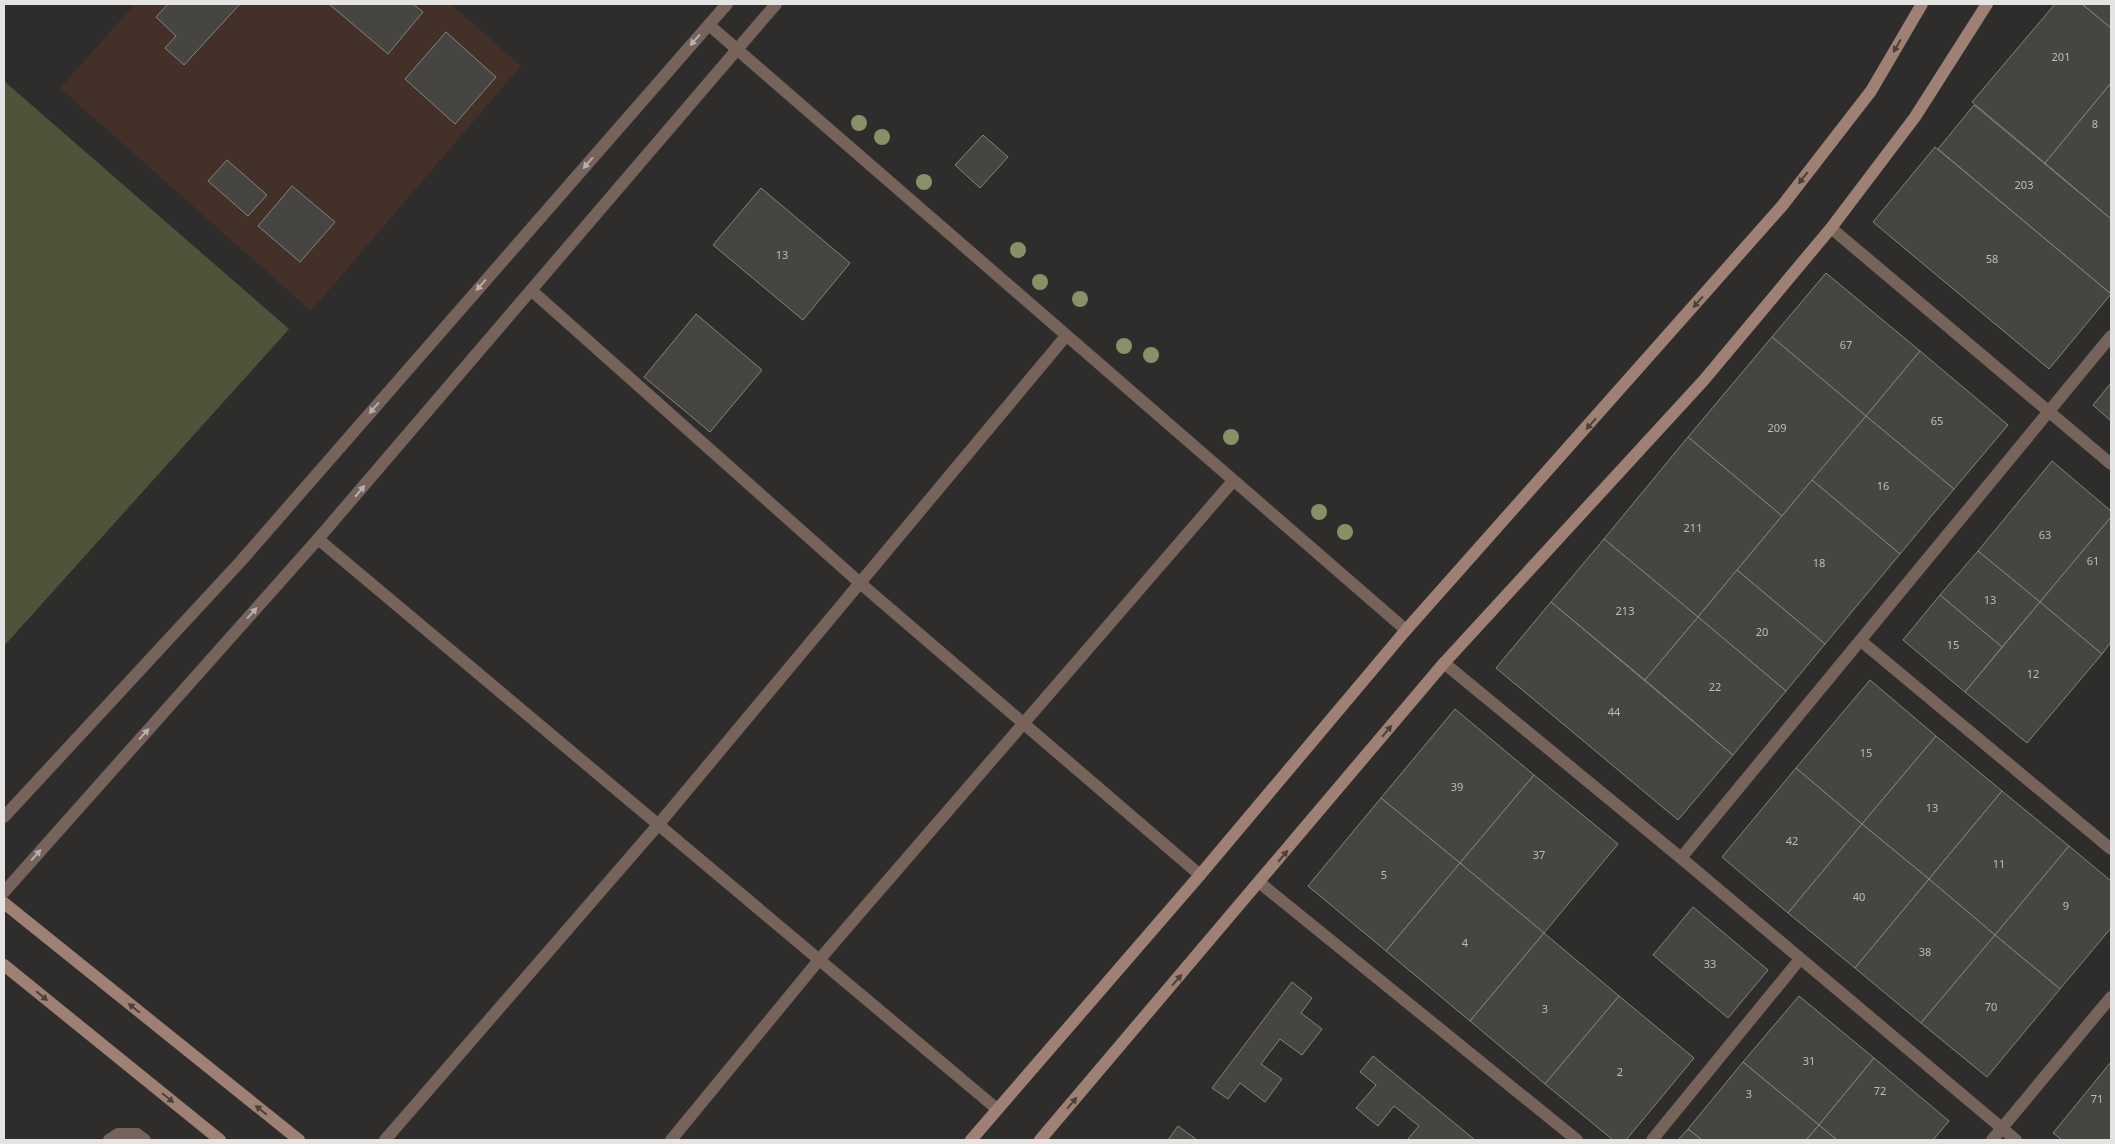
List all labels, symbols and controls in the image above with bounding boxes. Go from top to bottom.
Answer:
one-way arrow [689,34,701,46]
one-way arrow [1893,39,1902,52]
house number: 201 [2052,49,2070,64]
house number: 8 [2092,116,2098,131]
one-way arrow [582,156,594,168]
one-way arrow [1798,171,1809,184]
house number: 203 [2015,177,2033,192]
house number: 13 [776,247,788,262]
house number: 58 [1986,251,1998,266]
one-way arrow [475,279,487,291]
one-way arrow [1693,296,1704,308]
house number: 67 [1840,337,1852,352]
one-way arrow [369,401,380,414]
house number: 65 [1931,413,1943,428]
one-way arrow [1585,417,1596,430]
house number: 209 [1768,420,1786,435]
house number: 16 [1877,478,1889,493]
one-way arrow [354,484,365,497]
house number: 211 [1684,520,1702,535]
house number: 63 [2039,527,2051,542]
house number: 61 [2087,553,2099,568]
house number: 18 [1813,555,1825,570]
house number: 13 [1984,592,1996,607]
house number: 213 [1616,603,1634,618]
one-way arrow [247,606,258,619]
house number: 20 [1756,624,1768,639]
house number: 15 [1947,637,1959,652]
house number: 12 [2027,666,2039,681]
house number: 22 [1709,679,1721,694]
house number: 44 [1608,704,1621,719]
one-way arrow [1381,726,1393,738]
one-way arrow [139,728,150,741]
house number: 15 [1860,745,1872,760]
house number: 39 [1451,779,1463,794]
house number: 13 [1926,800,1938,815]
house number: 42 [1786,833,1798,848]
house number: 37 [1533,847,1545,862]
one-way arrow [30,850,42,862]
one-way arrow [1277,850,1288,863]
house number: 11 [1993,856,2005,871]
house number: 5 [1381,867,1387,882]
house number: 40 [1853,889,1865,904]
house number: 9 [2063,898,2069,913]
house number: 4 [1462,935,1469,950]
house number: 38 [1919,944,1931,959]
house number: 33 [1704,956,1716,971]
one-way arrow [1171,974,1183,986]
one-way arrow [35,990,48,1001]
house number: 70 [1985,999,1997,1014]
house number: 3 [1542,1001,1548,1016]
one-way arrow [128,1002,141,1013]
house number: 31 [1803,1053,1815,1068]
house number: 2 [1617,1064,1623,1079]
house number: 72 [1874,1083,1886,1098]
house number: 3 [1746,1086,1752,1101]
house number: 71 [2091,1091,2103,1106]
one-way arrow [161,1092,174,1103]
one-way arrow [1066,1097,1077,1110]
one-way arrow [255,1104,268,1115]

